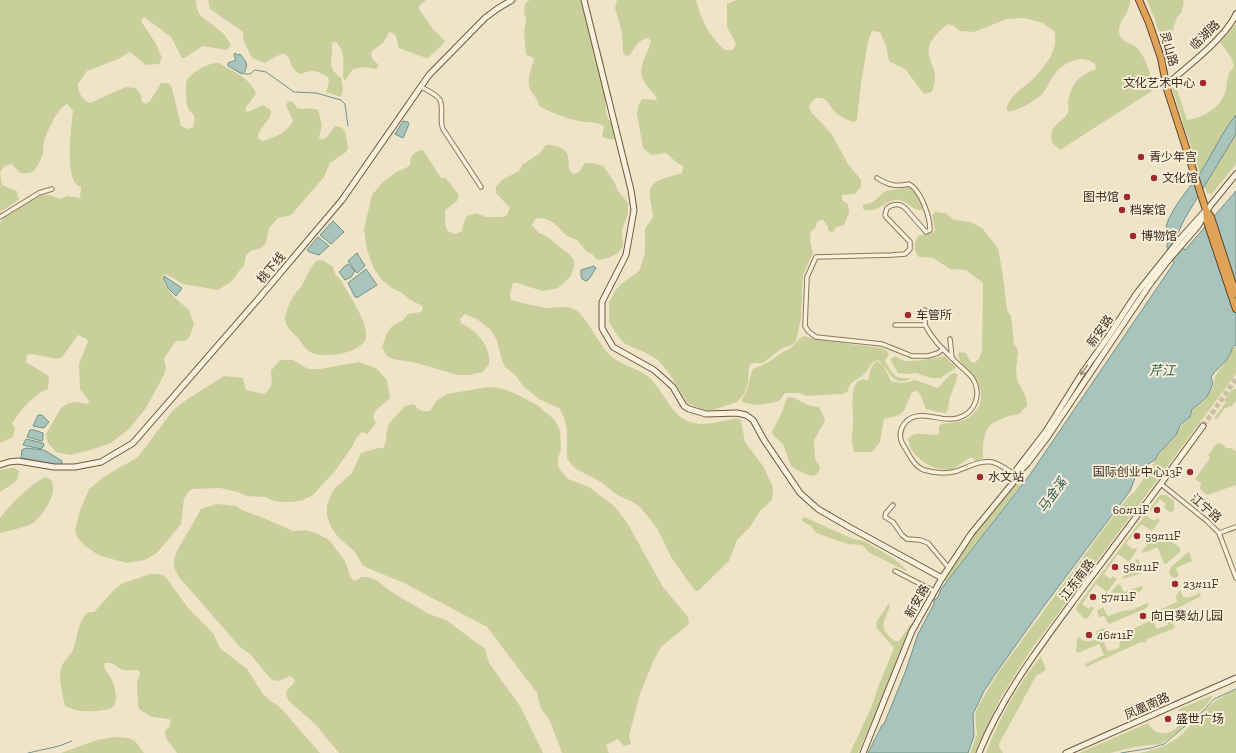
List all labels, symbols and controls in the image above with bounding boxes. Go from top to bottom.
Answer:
street label: 临湖路 [1187,17,1223,53]
street label: 灵山路 [1157,30,1181,68]
place label: 文化艺术中心 [1123,76,1195,90]
marker: 文化艺术中心 [1198,78,1208,88]
place label: 青少年宫 [1149,150,1197,164]
marker: 青少年宫 [1136,152,1146,162]
place label: 文化馆 [1162,171,1198,185]
marker: 文化馆 [1149,173,1159,183]
place label: 图书馆 [1083,190,1119,204]
marker: 图书馆 [1122,192,1132,202]
place label: 档案馆 [1130,203,1166,217]
marker: 档案馆 [1117,205,1127,215]
place label: 博物馆 [1141,229,1177,243]
marker: 博物馆 [1128,231,1138,241]
street label: 桃下线 [254,250,288,286]
place label: 车管所 [916,308,952,322]
marker: 车管所 [903,310,913,320]
street label: 新安路 [1084,312,1116,350]
water label: 芹江 [1149,363,1177,378]
one-way arrow [1080,365,1088,376]
place label: 国际创业中心13F [1093,465,1182,479]
marker: 国际创业中心13F [1185,467,1195,477]
place label: 水文站 [988,470,1024,484]
marker: 水文站 [975,472,985,482]
water label: 马金溪 [1034,473,1071,515]
street label: 江宁路 [1188,491,1224,525]
place label: 60#11F [1113,503,1149,517]
marker: 60#11F [1152,505,1162,515]
place label: 59#11F [1145,529,1181,543]
marker: 59#11F [1132,531,1142,541]
street label: 江东南路 [1057,557,1097,603]
place label: 58#11F [1123,560,1159,574]
marker: 58#11F [1110,562,1120,572]
place label: 23#11F [1183,577,1218,591]
marker: 23#11F [1170,579,1180,589]
street label: 新安路 [902,582,932,620]
place label: 57#11F [1101,590,1136,604]
marker: 57#11F [1088,592,1098,602]
place label: 向日葵幼儿园 [1151,609,1223,623]
marker: 向日葵幼儿园 [1138,611,1148,621]
place label: 46#11F [1097,628,1133,642]
marker: 46#11F [1084,630,1094,640]
street label: 凤凰南路 [1122,690,1172,722]
place label: 盛世广场 [1176,712,1224,726]
marker: 盛世广场 [1163,714,1173,724]

